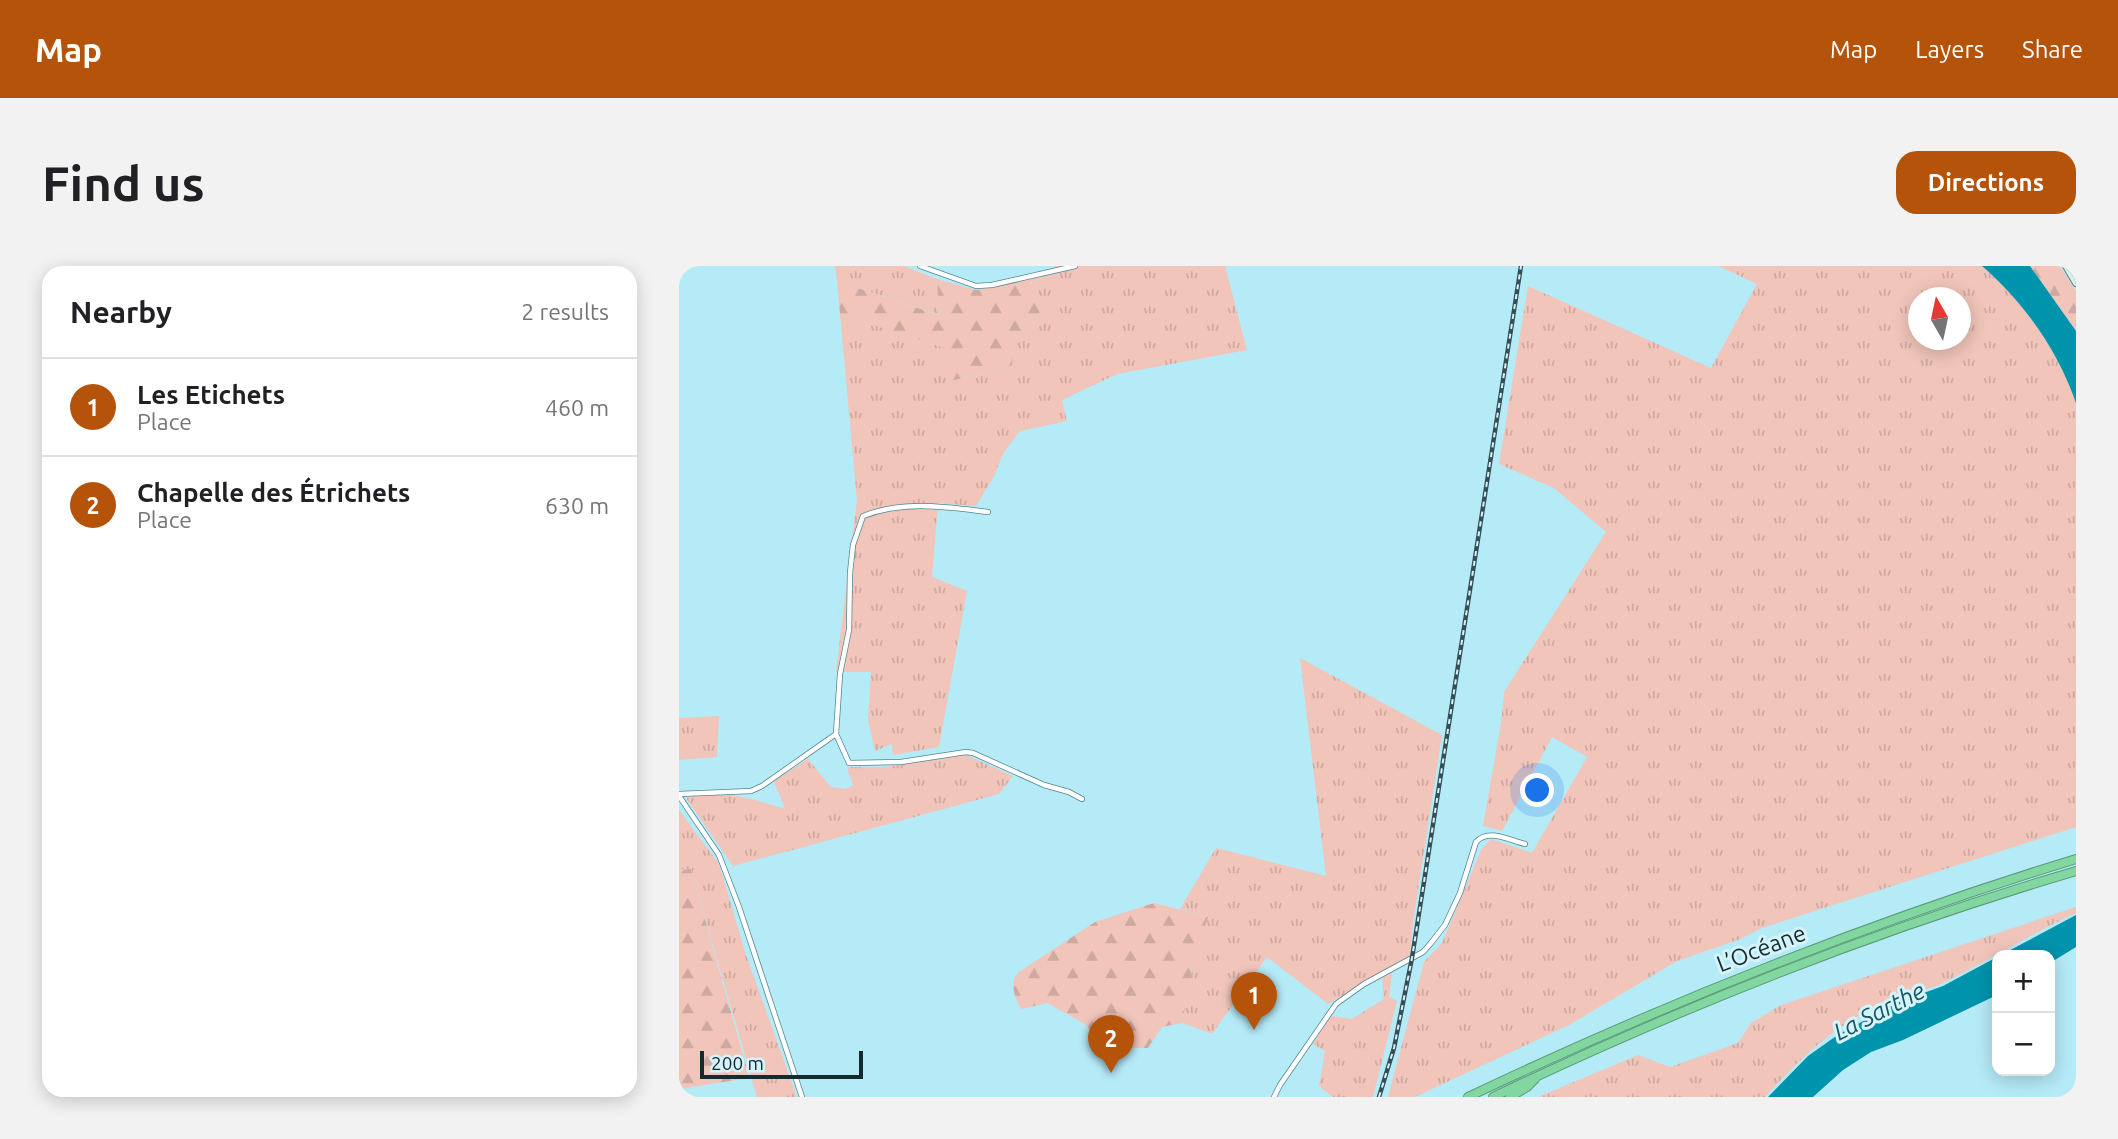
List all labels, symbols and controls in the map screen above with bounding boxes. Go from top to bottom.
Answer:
text: Map [35,31,102,68]
text: Map [1830,36,1877,63]
text: Layers [1915,36,1984,63]
text: Share [2022,36,2083,63]
button: Directions [1896,151,2076,214]
text: Find us [42,155,205,210]
north arrow [1908,287,1971,350]
text: Nearby [70,295,172,329]
text: 2 results [521,299,609,324]
text: Les Etichets [137,380,285,409]
text: 1 [87,395,99,420]
text: 460 m [545,395,609,420]
text: Place [137,409,192,434]
text: Chapelle des Étrichets [137,478,410,507]
text: 2 [87,493,99,518]
text: 630 m [545,493,609,518]
text: Place [137,507,192,532]
your location [1520,773,1554,807]
street label: L’Océane [1713,920,1809,976]
map controls [1992,950,2055,1076]
button: + [1992,950,2055,1013]
pin: 1 [1231,972,1277,1030]
water label: La Sarthe [1829,977,1929,1045]
button: − [1992,1013,2055,1076]
pin: 2 [1088,1015,1134,1073]
scale bar [700,1048,863,1080]
text: 200 m [711,1052,764,1074]

